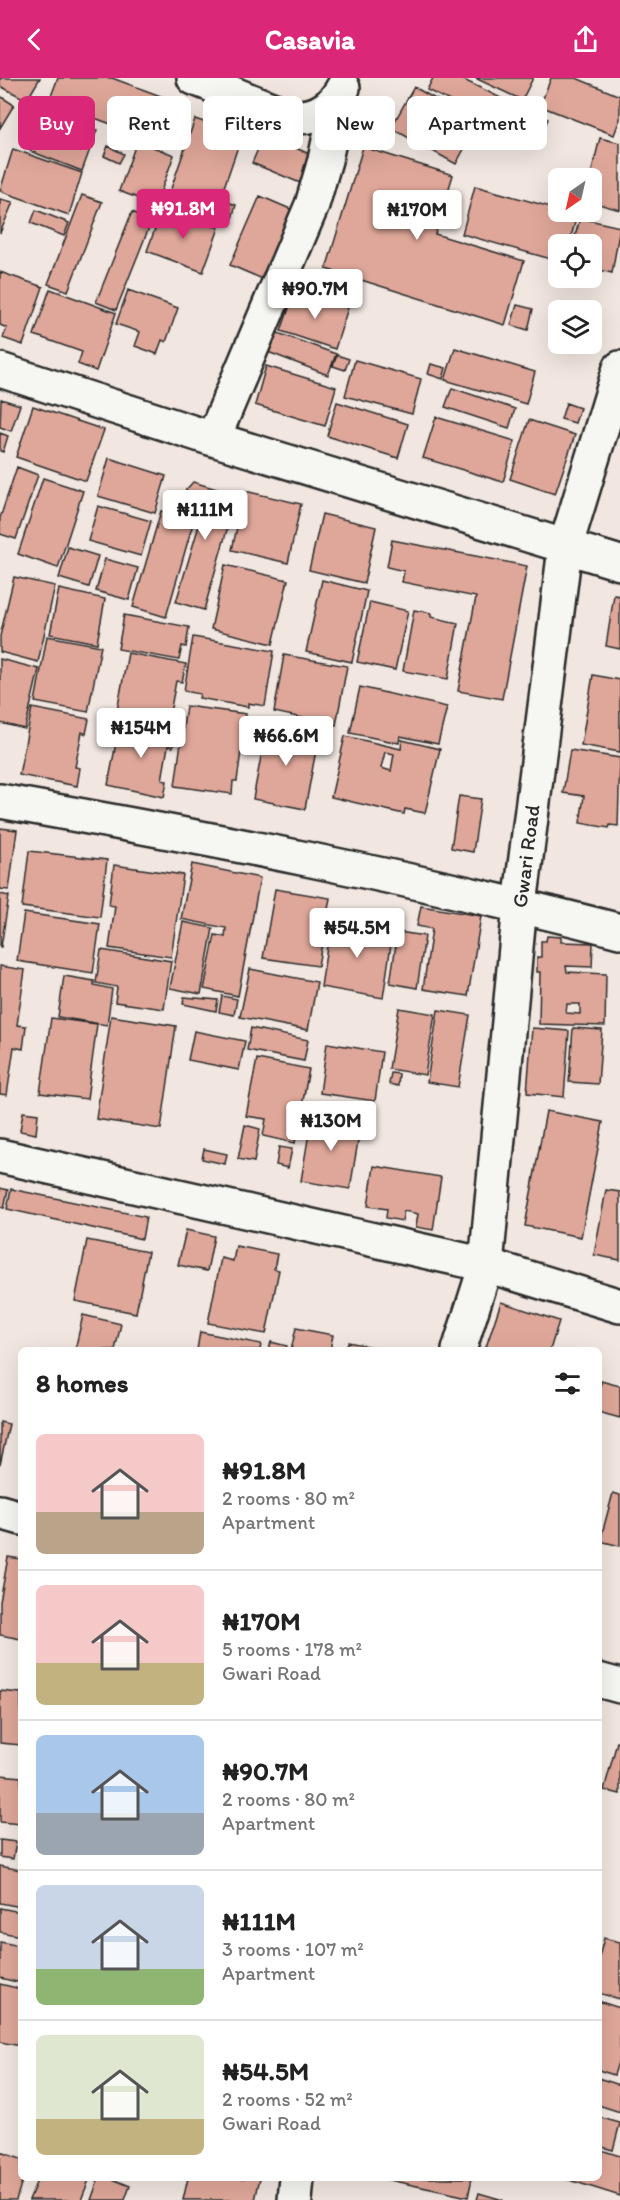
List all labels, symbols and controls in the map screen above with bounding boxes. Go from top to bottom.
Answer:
icon: back [18,23,51,56]
text: Casavia [265,23,355,56]
icon: share [569,23,602,56]
chip: Buy [18,96,95,150]
chip: Rent [107,96,191,150]
chip: Filters [203,96,303,150]
chip: New [315,96,395,150]
chip: Apartment [407,96,547,150]
north arrow [548,168,602,222]
map controls [548,168,602,354]
pin: ₦91.8M [134,189,232,240]
pin: ₦170M [375,190,459,241]
text: ₦91.8M [151,196,215,220]
text: ₦170M [387,197,447,221]
button: locate [548,234,602,288]
pin: ₦90.7M [266,269,364,320]
text: ₦90.7M [282,276,348,300]
button: layers [548,300,602,354]
pin: ₦111M [163,490,247,541]
text: ₦111M [177,497,233,521]
pin: ₦154M [99,708,183,759]
text: ₦154M [111,715,171,739]
pin: ₦66.6M [237,716,335,767]
text: ₦66.6M [253,723,319,747]
street label: Gwari Road [507,802,545,909]
pin: ₦54.5M [308,908,406,959]
text: ₦54.5M [324,915,391,939]
pin: ₦130M [289,1101,373,1152]
text: ₦130M [300,1108,362,1132]
text: 8 homes [36,1367,128,1399]
icon: filters [551,1367,584,1400]
text: ₦91.8M [222,1454,306,1486]
icon: home [84,1458,156,1530]
text: 2 rooms · 80 m² [222,1486,355,1510]
text: Apartment [222,1510,315,1534]
text: ₦170M [222,1605,301,1637]
icon: home [84,1609,156,1681]
text: 5 rooms · 178 m² [222,1637,362,1661]
text: Gwari Road [222,1661,321,1685]
text: ₦90.7M [222,1755,309,1787]
icon: home [84,1759,156,1831]
text: 2 rooms · 80 m² [222,1787,355,1811]
text: Apartment [222,1811,315,1835]
text: ₦111M [222,1905,296,1937]
icon: home [84,1909,156,1981]
text: 3 rooms · 107 m² [222,1937,364,1961]
text: Apartment [222,1961,315,1985]
text: ₦54.5M [222,2055,309,2087]
icon: home [84,2059,156,2131]
text: 2 rooms · 52 m² [222,2087,353,2111]
text: Gwari Road [222,2111,321,2135]

